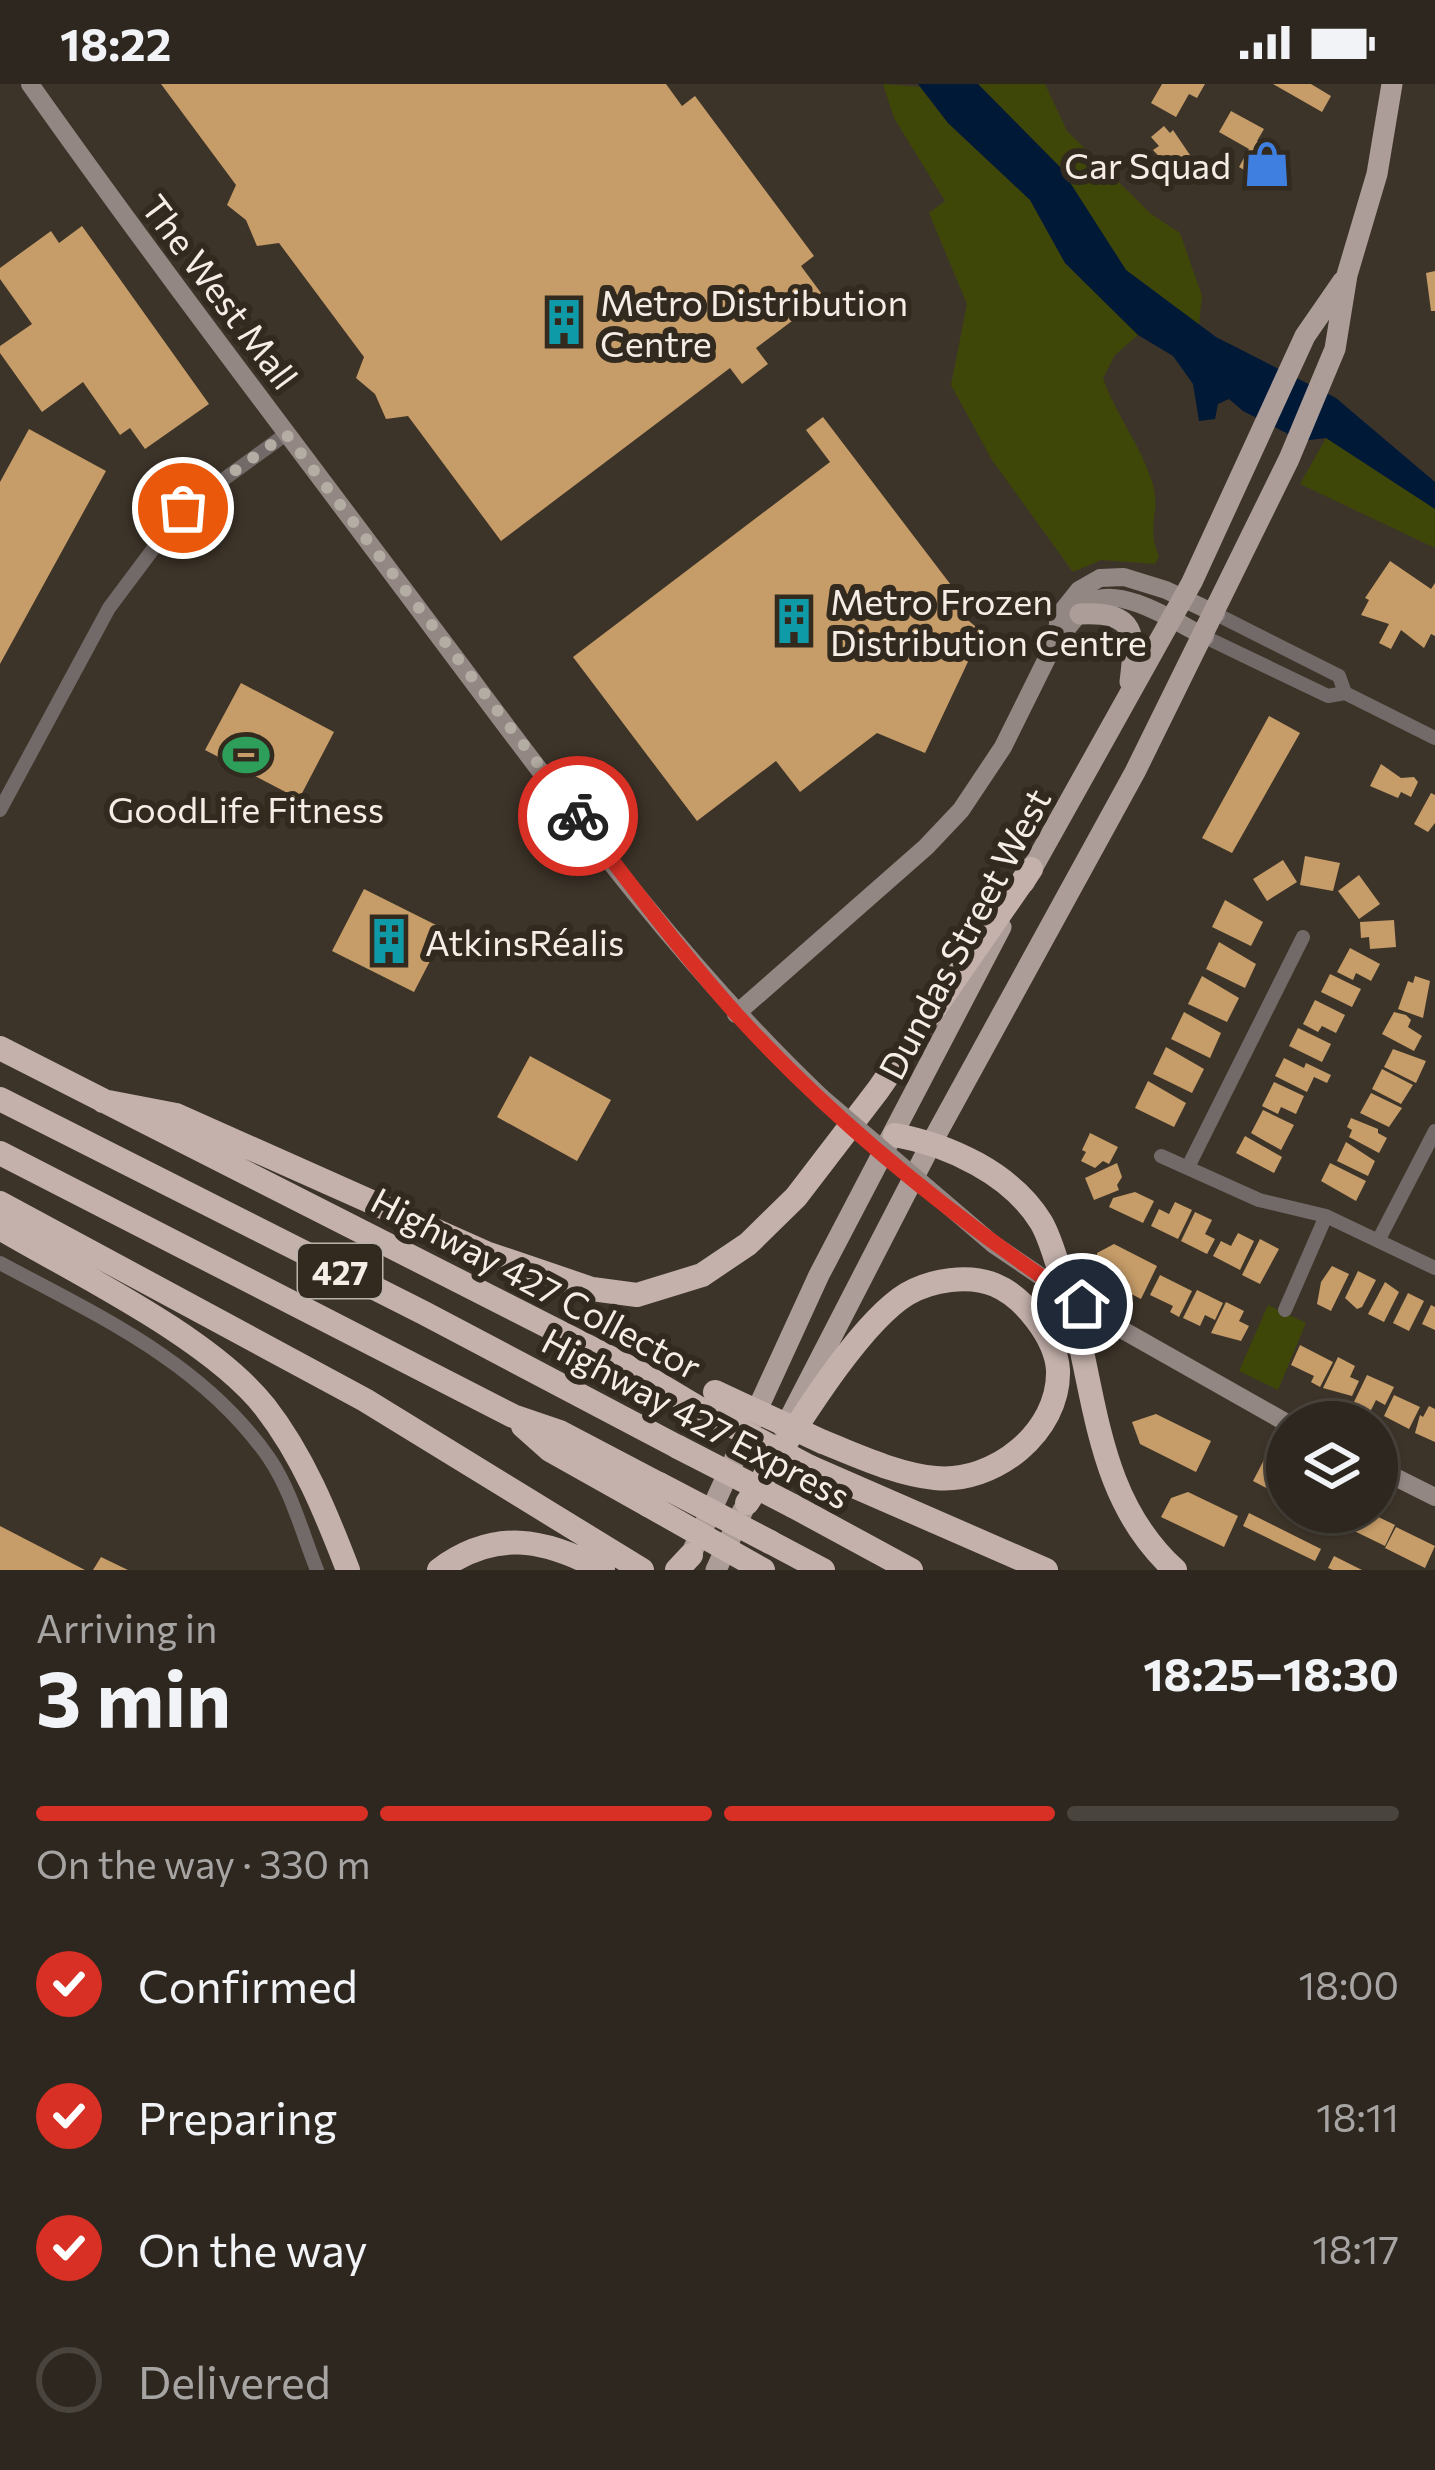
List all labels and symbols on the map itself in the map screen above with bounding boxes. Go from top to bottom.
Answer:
shop icon: Car Squad [1242,139,1292,189]
place label: Car Squad [1064,142,1231,186]
street label: The West Mall [134,185,308,397]
place label: Metro Distribution Centre [600,279,908,364]
building icon: Metro Distribution Centre [539,297,589,347]
pin [132,457,234,559]
place label: Metro Frozen Distribution Centre [830,578,1147,663]
building icon: Metro Frozen Distribution Centre [769,596,819,646]
sports icon: GoodLife Fitness [221,730,271,780]
courier [518,756,638,876]
street label: Dundas Street West [868,780,1058,1086]
place label: GoodLife Fitness [108,786,384,830]
building icon: AtkinsRéalis [364,916,414,966]
place label: AtkinsRéalis [425,919,624,963]
street label: Highway 427 Collector [365,1176,709,1388]
road number: 427 [298,1244,382,1298]
pin [1031,1253,1133,1355]
street label: Highway 427 Express [535,1317,859,1517]

